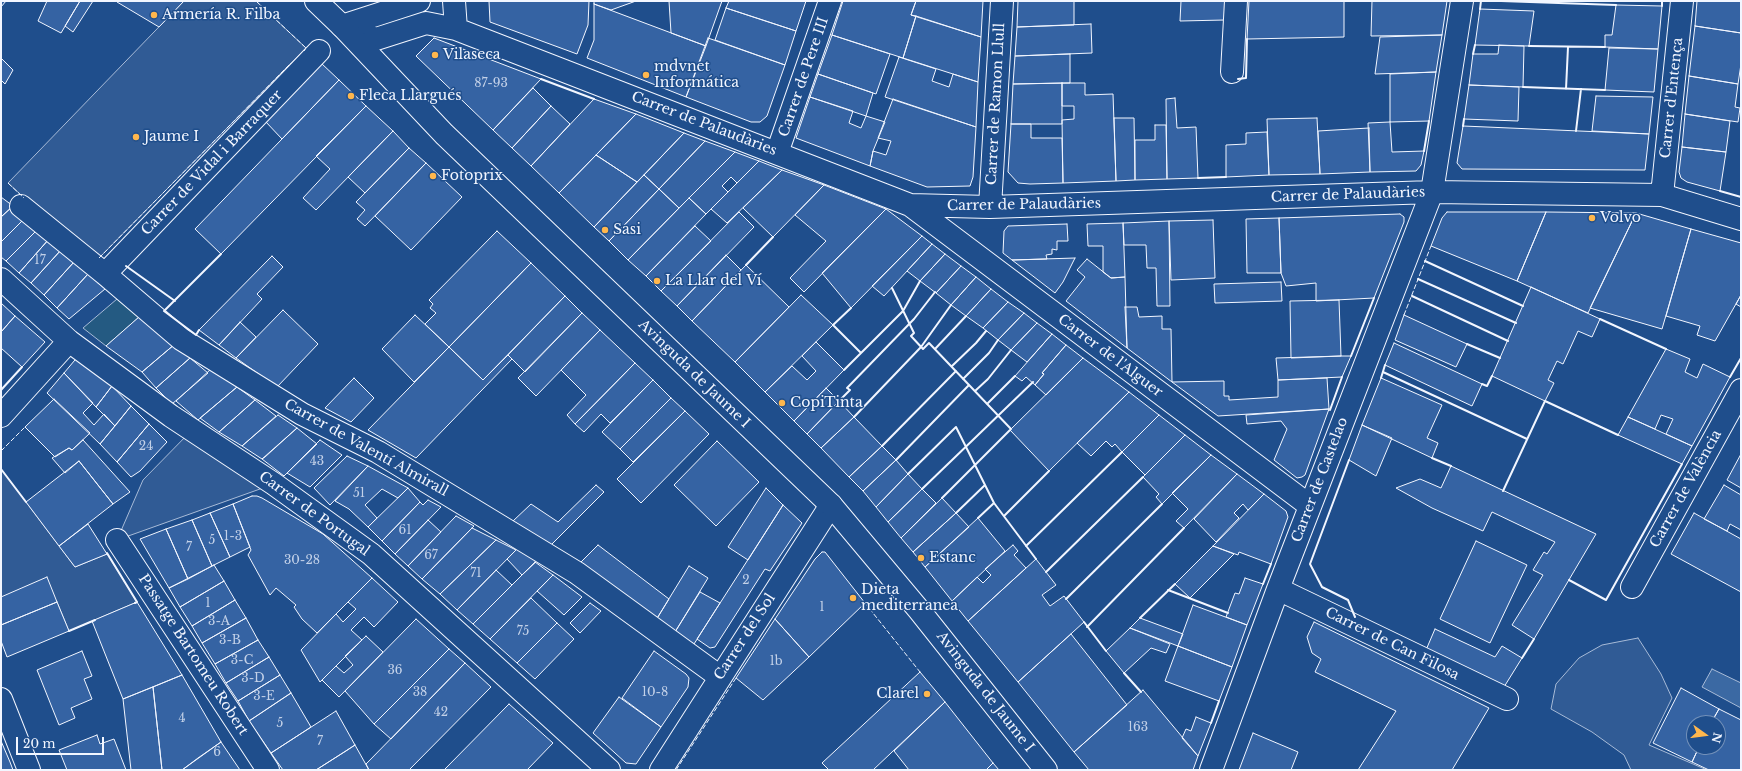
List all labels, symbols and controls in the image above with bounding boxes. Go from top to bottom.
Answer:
place label: Armería R. Filba [162,7,280,23]
marker: Armería R. Filba [149,10,159,20]
street label: Carrer de Pere III [776,15,832,139]
street label: Carrer de Ramon Llull [983,23,1009,185]
street label: Carrer d'Entença [1657,37,1687,159]
place label: Vilaseca [443,47,501,63]
marker: Vilaseca [430,50,440,60]
place label: mdvnet Informática [654,59,739,92]
marker: mdvnet Informática [641,70,651,80]
house number: 87-93 [474,77,508,91]
street label: Carrer de Vidal i Barraquer [138,87,286,239]
place label: Fleca Llargués [359,88,462,104]
street label: Carrer de Palaudàries [629,89,779,159]
marker: Fleca Llargués [346,91,356,101]
place label: Jaume I [144,129,199,145]
marker: Jaume I [131,132,141,142]
place label: Fotoprix [441,168,503,184]
marker: Fotoprix [428,171,438,181]
street label: Carrer de Palaudàries [1271,184,1425,206]
street label: Carrer de Palaudàries [947,195,1101,215]
place label: Volvo [1600,210,1641,226]
marker: Volvo [1587,213,1597,223]
place label: Sasi [613,222,641,238]
marker: Sasi [600,225,610,235]
house number: 17 [34,254,46,268]
place label: La Llar del Ví [665,273,762,289]
marker: La Llar del Ví [652,276,662,286]
street label: Carrer de l'Alguer [1054,311,1166,401]
street label: Avinguda de Jaume I [635,316,753,432]
place label: CopiTinta [790,395,863,411]
street label: Carrer de Valentí Almirall [281,396,451,500]
marker: CopiTinta [777,398,787,408]
street label: Carrer de Castelao [1288,415,1352,545]
street label: Carrer de València [1647,427,1725,551]
house number: 24 [139,440,153,454]
house number: 43 [310,455,324,469]
street label: Carrer de Portugal [255,468,373,560]
house number: 51 [353,487,365,501]
house number: 61 [398,524,412,538]
house number: 1-3 [224,530,242,544]
house number: 5 [209,534,215,548]
house number: 7 [186,541,192,555]
house number: 67 [424,549,438,563]
place label: Estanc [929,550,976,566]
marker: Estanc [916,553,926,563]
house number: 30-28 [284,554,320,568]
house number: 71 [470,567,482,581]
street label: Passatge Bartomeu Robert [135,571,251,739]
house number: 2 [742,574,750,588]
place label: Dieta mediterranea [861,582,958,614]
street label: Carrer del Sol [711,591,779,683]
marker: Dieta mediterranea [848,593,858,603]
house number: 1 [205,597,211,611]
house number: 1 [819,601,825,615]
street label: Carrer de Can Filosa [1322,604,1462,684]
house number: 3-A [208,615,230,629]
house number: 75 [517,625,529,639]
street label: Avinguda de Jaume I [933,628,1037,756]
house number: 3-B [219,634,241,648]
house number: 3-C [231,654,253,668]
house number: 1b [769,655,783,669]
house number: 36 [387,664,403,678]
house number: 3-D [241,672,265,686]
house number: 38 [413,686,427,700]
house number: 10-8 [642,686,668,700]
place label: Clarel [876,686,919,702]
marker: Clarel [922,689,932,699]
house number: 3-E [253,690,275,704]
house number: 42 [434,706,448,720]
house number: 4 [178,712,186,726]
north arrow [1686,715,1726,755]
house number: 5 [277,717,283,731]
house number: 163 [1128,721,1148,735]
scale bar [18,729,106,755]
text: N [1709,731,1725,744]
house number: 7 [317,735,323,749]
text: 20 m [23,736,55,751]
house number: 6 [213,746,221,760]

